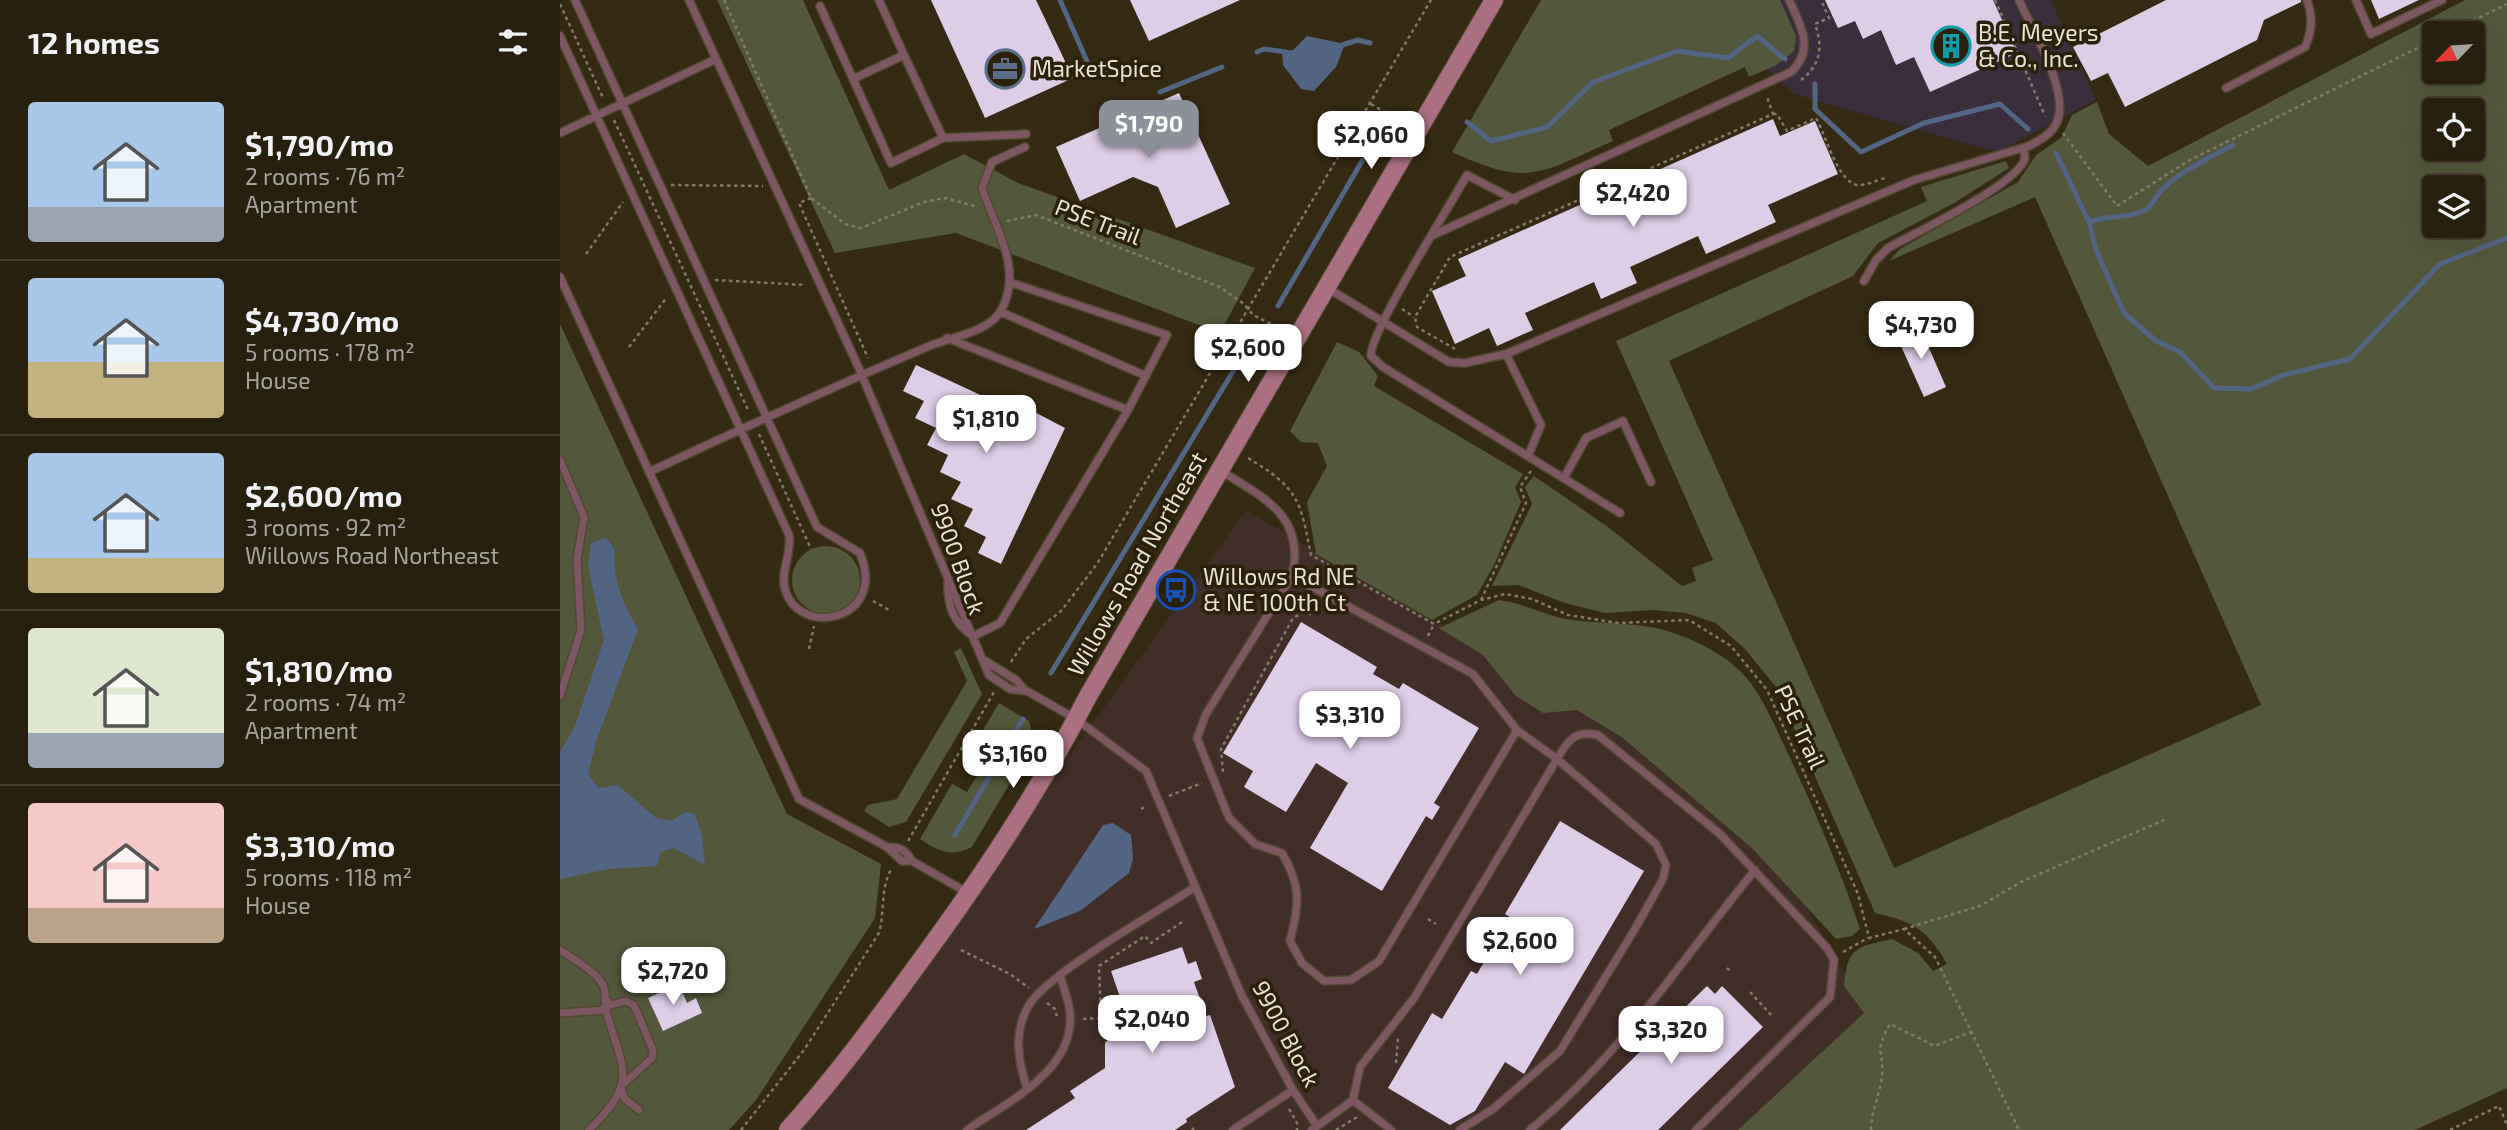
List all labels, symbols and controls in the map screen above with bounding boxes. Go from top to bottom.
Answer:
place label: B.E. Meyers & Co., Inc. [1978,18,2099,72]
north arrow [2422,21,2485,84]
map controls [2422,21,2485,238]
icon: filters [494,23,532,61]
text: 12 homes [28,24,160,60]
building icon: B.E. Meyers & Co., Inc. [1930,25,1972,67]
office icon: MarketSpice [984,48,1026,90]
place label: MarketSpice [1032,54,1162,82]
button: locate [2422,98,2485,161]
pin: $1,790 [1092,100,1206,160]
text: $1,790 [1115,109,1183,137]
pin: $2,060 [1314,111,1428,171]
text: $2,060 [1334,120,1408,148]
text: $1,790/mo [245,126,394,162]
icon: home [84,130,168,214]
text: 2 rooms · 76 m² [245,162,405,190]
pin: $2,420 [1576,170,1690,229]
button: layers [2422,175,2485,238]
text: $2,420 [1596,178,1670,206]
text: Apartment [245,190,358,218]
street label: PSE Trail [1052,192,1145,250]
text: $4,730/mo [245,302,399,338]
pin: $4,730 [1864,302,1978,361]
icon: home [84,306,168,390]
text: $4,730 [1885,310,1957,338]
pin: $2,600 [1191,324,1305,384]
text: $2,600 [1211,333,1285,361]
text: 5 rooms · 178 m² [245,338,415,366]
text: House [245,366,311,394]
pin: $1,810 [929,396,1043,455]
text: $1,810 [952,404,1020,432]
street label: Willows Road Northeast [1060,446,1212,681]
text: $2,600/mo [245,477,402,513]
icon: home [84,481,168,565]
street label: 9900 Block [926,499,992,618]
text: 3 rooms · 92 m² [245,513,406,541]
text: Willows Road Northeast [245,541,499,569]
place label: Willows Rd NE & NE 100th Ct [1203,562,1355,616]
bus stop icon: Willows Rd NE & NE 100th Ct [1155,569,1197,611]
text: $1,810/mo [245,652,393,688]
icon: home [84,656,168,740]
street label: PSE Trail [1769,680,1833,773]
text: 2 rooms · 74 m² [245,688,406,716]
pin: $3,310 [1293,692,1407,751]
text: $3,310 [1315,700,1385,728]
text: Apartment [245,716,358,744]
pin: $3,160 [956,730,1070,790]
text: $3,160 [979,739,1047,767]
text: $3,310/mo [245,827,395,863]
icon: home [84,831,168,915]
text: 5 rooms · 118 m² [245,863,412,891]
text: House [245,891,311,919]
pin: $2,600 [1463,918,1577,977]
text: $2,600 [1483,926,1557,954]
pin: $2,720 [616,948,730,1007]
text: $2,720 [637,956,709,984]
street label: 9900 Block [1247,976,1327,1092]
pin: $2,040 [1095,996,1209,1055]
text: $2,040 [1114,1004,1190,1032]
pin: $3,320 [1614,1006,1728,1066]
text: $3,320 [1635,1015,1707,1043]

